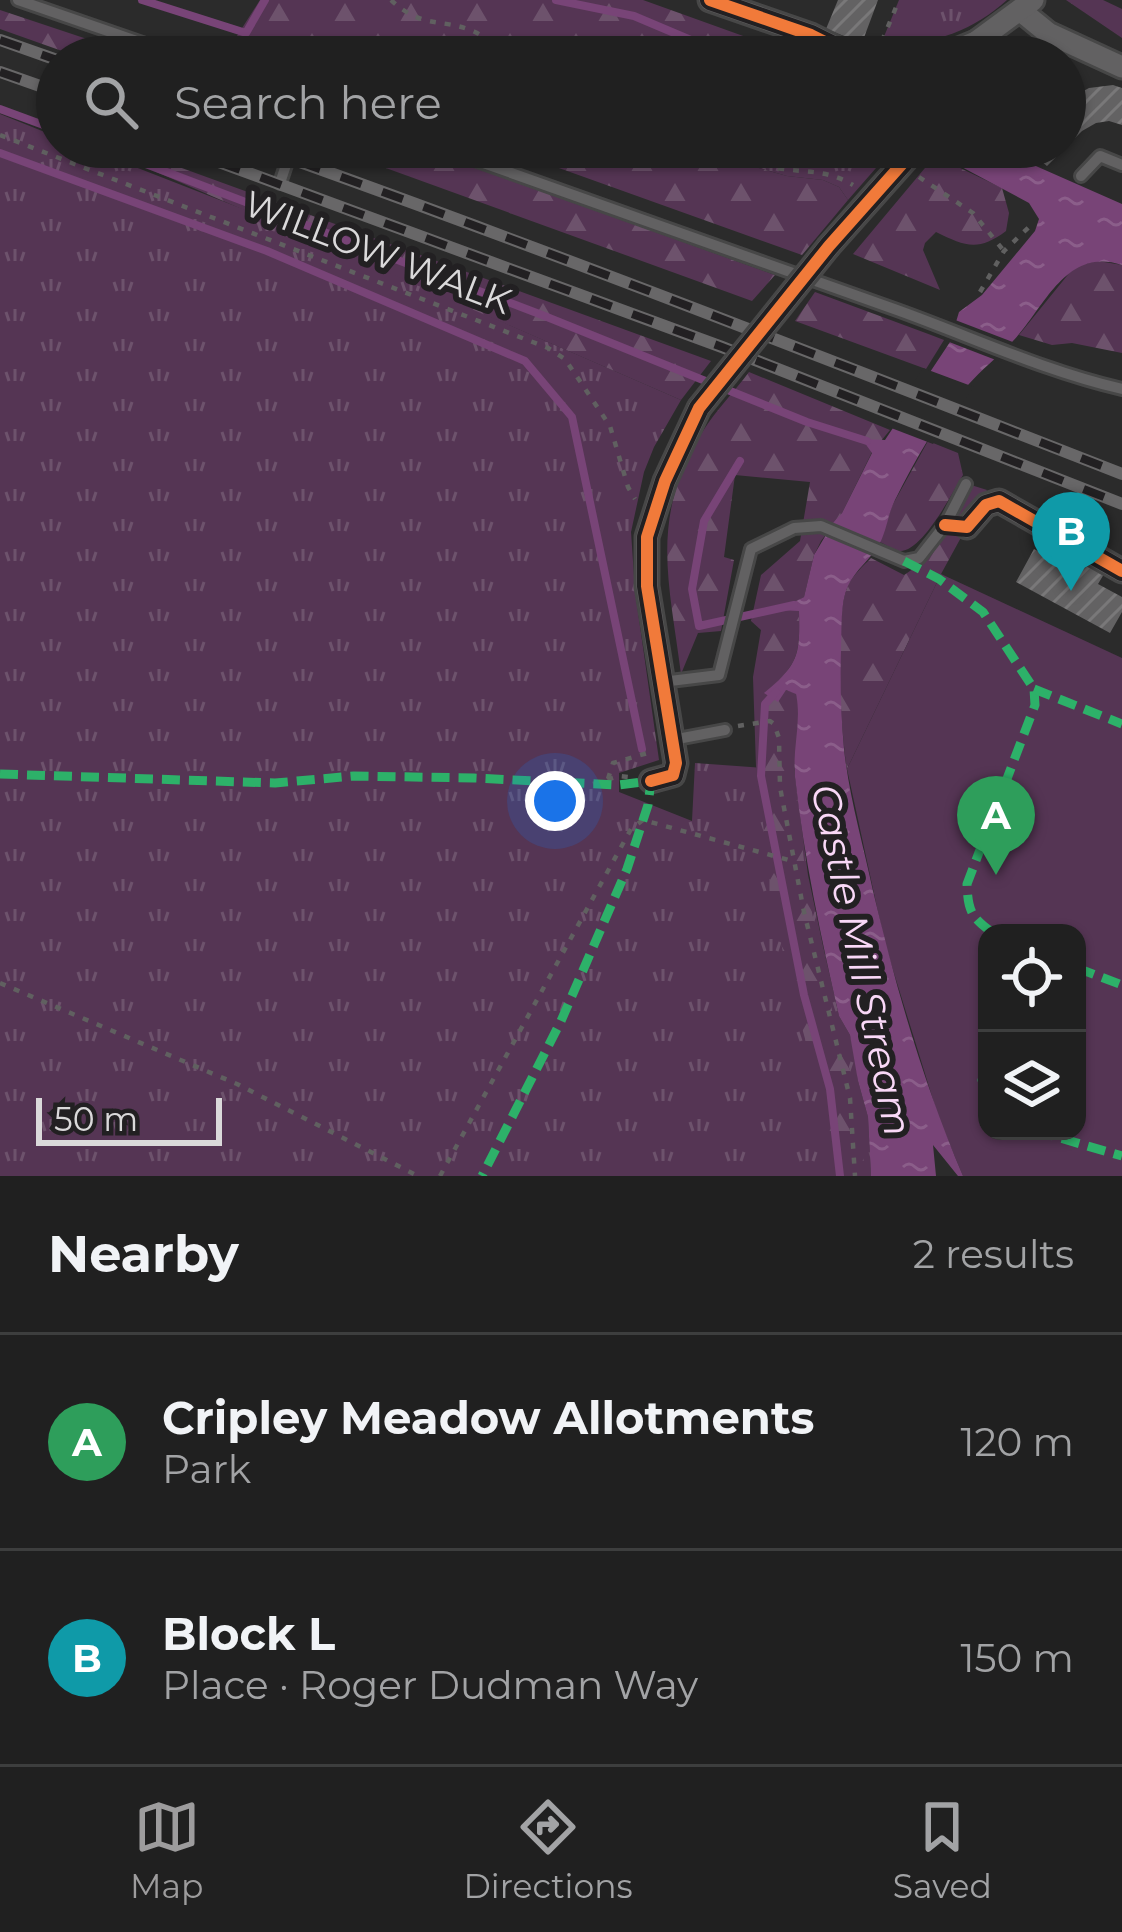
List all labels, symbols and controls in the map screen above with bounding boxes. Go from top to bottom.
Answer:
search box [36,36,1086,168]
icon: search [78,69,144,135]
text: Search here [174,75,442,130]
street label: WILLOW WALK [238,181,518,323]
pin: B [1032,492,1110,591]
your location [525,771,585,831]
pin: A [957,776,1035,875]
water label: Castle Mill Stream [801,780,923,1140]
map controls [978,924,1086,1140]
button: locate [978,924,1086,1032]
button: layers [978,1032,1086,1140]
scale bar [36,1092,222,1145]
text: 50 m [54,1099,138,1139]
text: Nearby [48,1223,239,1285]
text: 2 results [913,1230,1074,1278]
text: Cripley Meadow Allotments [162,1390,814,1445]
text: A [72,1418,102,1466]
text: 120 m [960,1418,1074,1466]
text: Park [162,1445,251,1493]
text: Block L [162,1606,335,1661]
text: B [72,1634,102,1682]
text: 150 m [960,1634,1074,1682]
text: Place · Roger Dudman Way [162,1661,698,1709]
tab: Map [130,1794,203,1906]
tab: Directions [464,1794,633,1906]
tab: Saved [893,1794,992,1906]

